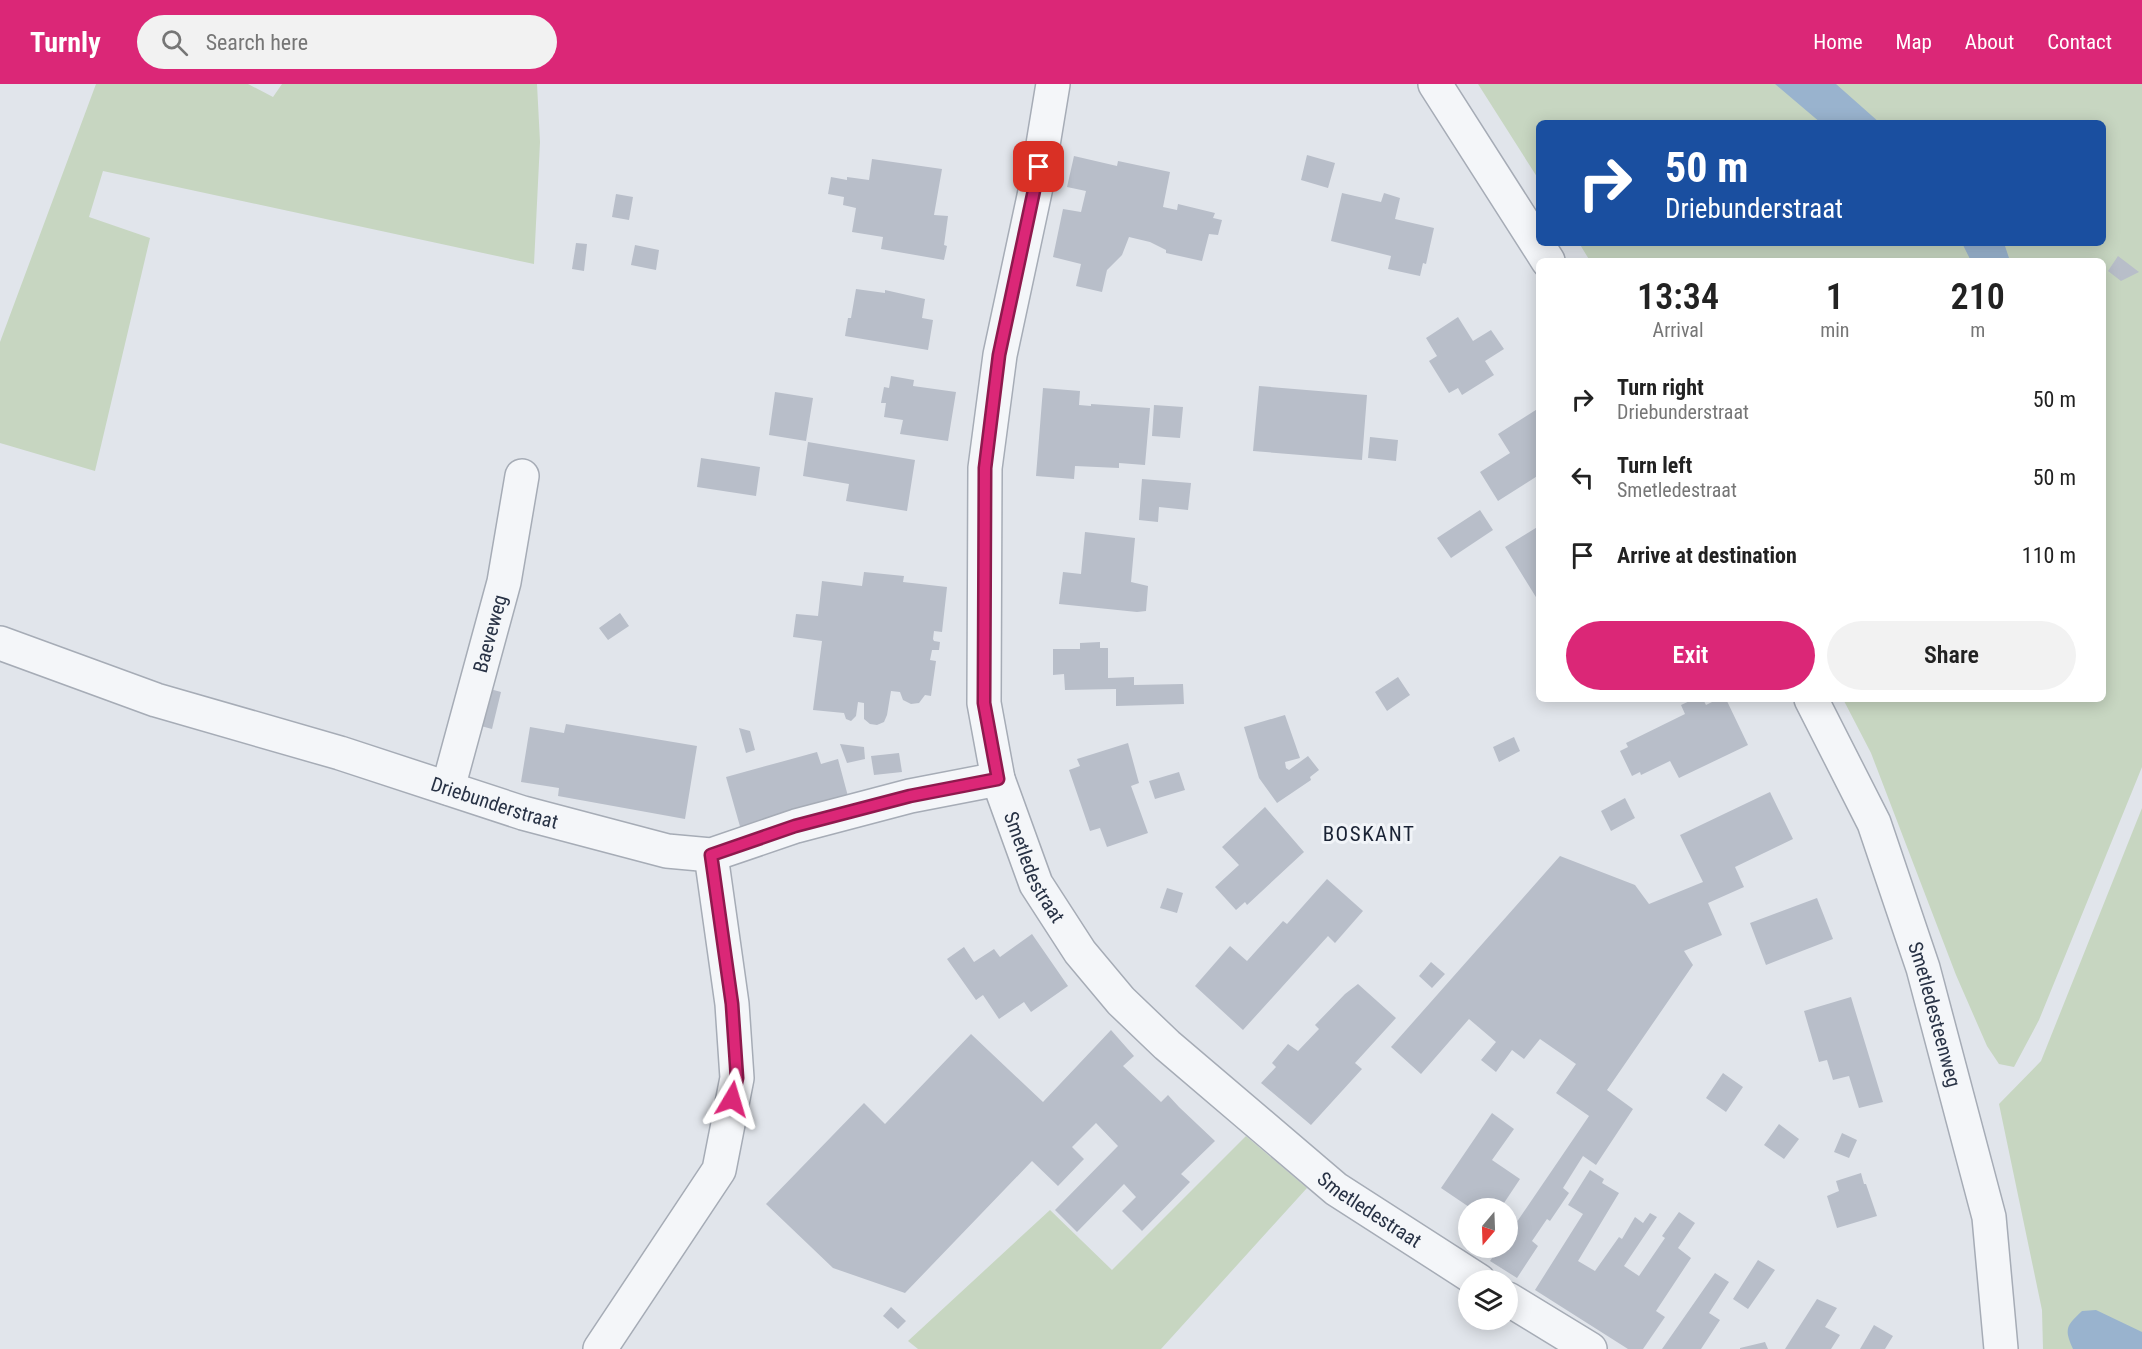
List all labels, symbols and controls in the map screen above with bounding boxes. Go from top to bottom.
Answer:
search box [137,15,557,69]
text: Turnly [30,26,101,59]
icon: search [158,26,191,59]
text: Search here [206,30,308,55]
text: Home [1813,30,1863,54]
text: Map [1896,30,1932,54]
text: About [1965,30,2014,54]
text: Contact [2047,30,2112,54]
pin [1013,141,1064,192]
text: 50 m [1665,143,1748,192]
icon: right [1566,144,1644,222]
icon: arrive [1022,150,1055,183]
text: Driebunderstraat [1665,193,1843,225]
text: 13:34 [1637,276,1719,318]
text: 1 [1826,276,1844,318]
text: 210 [1951,276,2005,318]
text: Arrival [1653,318,1704,342]
text: min [1820,318,1849,342]
text: m [1970,318,1985,342]
text: Turn right [1617,375,1704,400]
icon: right [1566,383,1599,416]
text: 50 m [2033,387,2076,412]
text: Driebunderstraat [1617,400,1749,424]
text: Turn left [1617,453,1692,478]
icon: left [1566,461,1599,494]
text: 50 m [2033,465,2076,490]
text: Smetledestraat [1617,478,1737,502]
icon: arrive [1566,539,1599,572]
text: Arrive at destination [1617,543,1797,568]
text: 110 m [2022,543,2076,568]
street label: Baeveweg [468,592,512,675]
button: Exit [1566,621,1815,690]
button: Share [1827,621,2076,690]
street label: Driebunderstraat [428,772,561,834]
street label: Smetledestraat [999,808,1070,927]
district label: BOSKANT [1323,822,1415,846]
street label: Smetledesteenweg [1903,939,1966,1090]
position arrow [700,1067,764,1131]
street label: Smetledestraat [1313,1166,1426,1253]
north arrow [1458,1198,1518,1258]
map controls [1458,1198,1518,1330]
button: layers [1458,1270,1518,1330]

